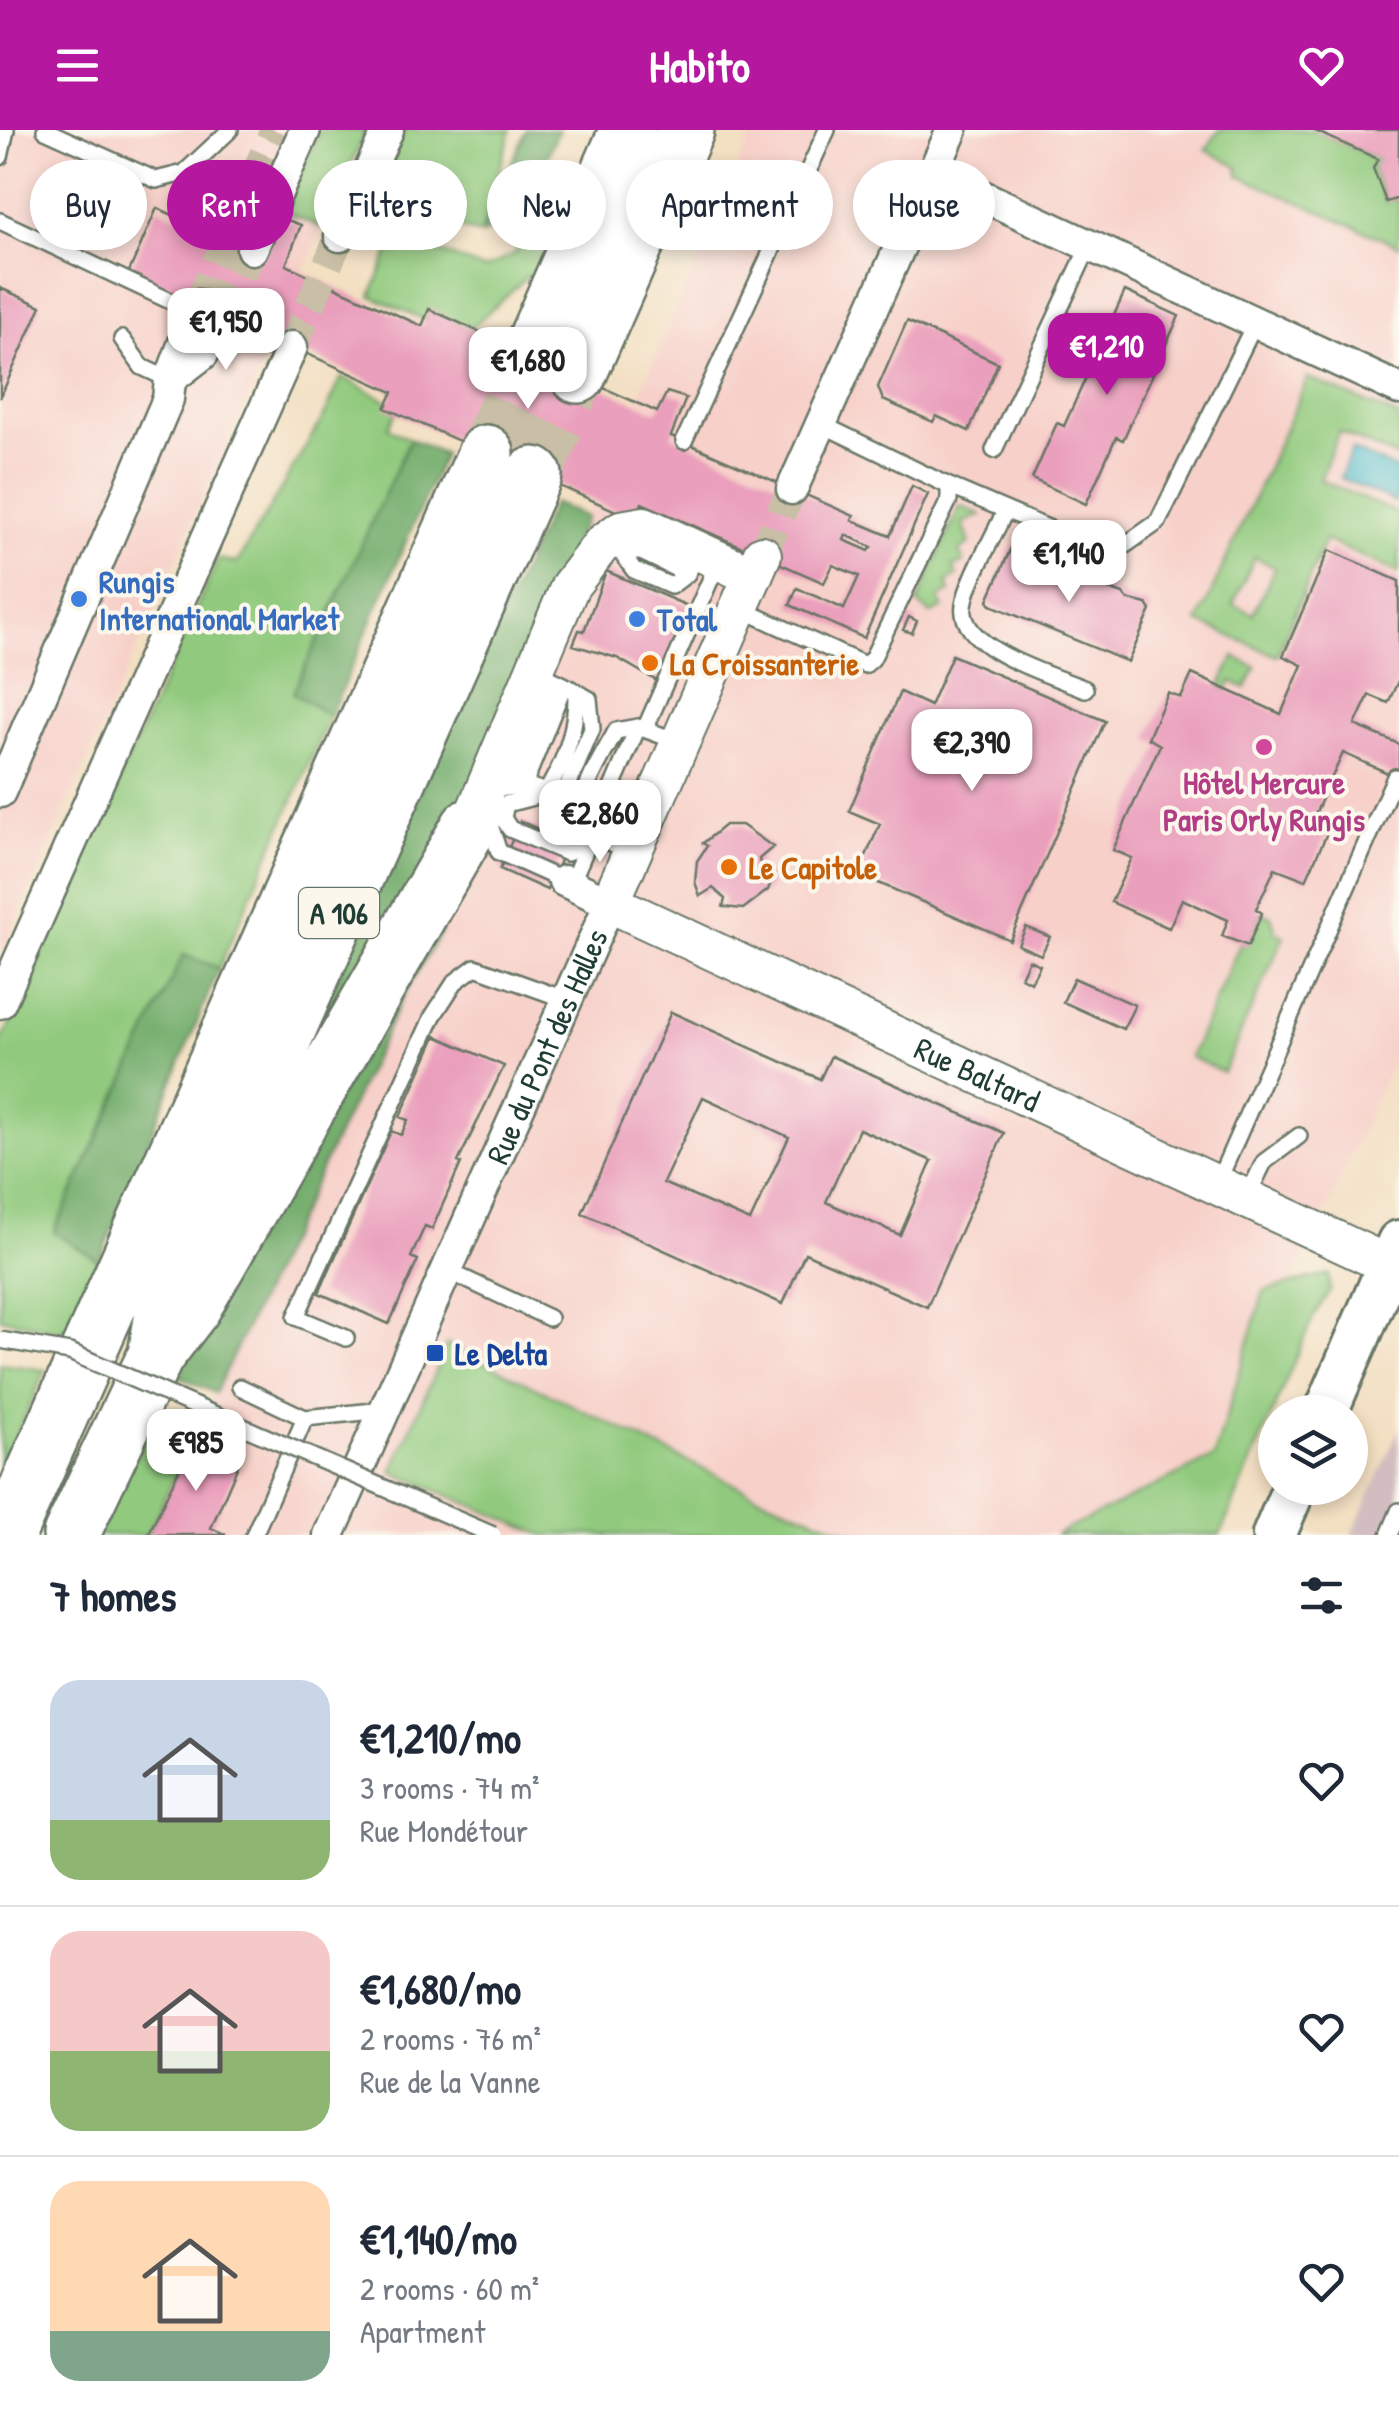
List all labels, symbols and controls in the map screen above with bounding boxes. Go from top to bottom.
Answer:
text: Habito [649,35,750,96]
icon: menu [50,38,105,93]
icon: heart [1294,38,1349,93]
chip: Buy [30,160,147,250]
chip: Rent [167,160,294,250]
chip: Filters [314,160,467,250]
chip: New [487,160,606,250]
chip: Apartment [626,160,833,250]
chip: House [853,160,995,250]
pin: €1,950 [145,288,307,373]
text: €1,950 [189,299,263,342]
pin: €1,210 [1026,313,1188,398]
text: €1,210 [1070,324,1144,367]
pin: €1,680 [447,327,609,412]
text: €1,680 [491,338,565,381]
pin: €1,140 [988,520,1150,605]
text: €1,140 [1033,531,1105,574]
place label: Rungis International Market [99,560,340,640]
marker: Rungis International Market [68,588,90,610]
place label: Total [656,598,718,641]
marker: Total [626,608,648,630]
place label: La Croissanterie [670,642,860,685]
marker: La Croissanterie [639,652,661,674]
pin: €2,390 [891,709,1053,794]
text: €2,390 [933,720,1011,763]
marker: Hôtel Mercure Paris Orly Rungis [1253,736,1275,758]
place label: Hôtel Mercure Paris Orly Rungis [1163,761,1365,842]
pin: €2,860 [519,780,681,865]
text: €2,860 [561,791,639,834]
place label: Le Capitole [749,846,877,890]
marker: Le Capitole [718,856,740,878]
road number: A 106 [299,888,379,938]
street label: Rue du Pont des Halles [475,922,617,1170]
street label: Rue Baltard [908,1026,1047,1121]
place label: Le Delta [455,1332,547,1375]
marker: Le Delta [424,1342,446,1364]
map controls [1258,1395,1368,1505]
button: layers [1258,1395,1368,1505]
pin: €985 [137,1409,255,1494]
text: €985 [169,1420,223,1463]
text: 7 homes [50,1567,176,1624]
icon: filters [1294,1568,1349,1623]
text: €1,210/mo [360,1709,521,1766]
icon: home [130,1720,250,1840]
icon: heart [1294,1753,1349,1808]
text: 3 rooms · 74 m² [360,1766,539,1809]
text: Rue Mondétour [360,1809,528,1852]
text: €1,680/mo [360,1960,521,2017]
icon: home [130,1971,250,2091]
icon: heart [1294,2004,1349,2059]
text: 2 rooms · 76 m² [360,2017,541,2060]
text: Rue de la Vanne [360,2060,541,2103]
text: €1,140/mo [360,2210,517,2267]
icon: home [130,2221,250,2341]
icon: heart [1294,2254,1349,2309]
text: 2 rooms · 60 m² [360,2267,539,2310]
text: Apartment [360,2310,485,2353]

